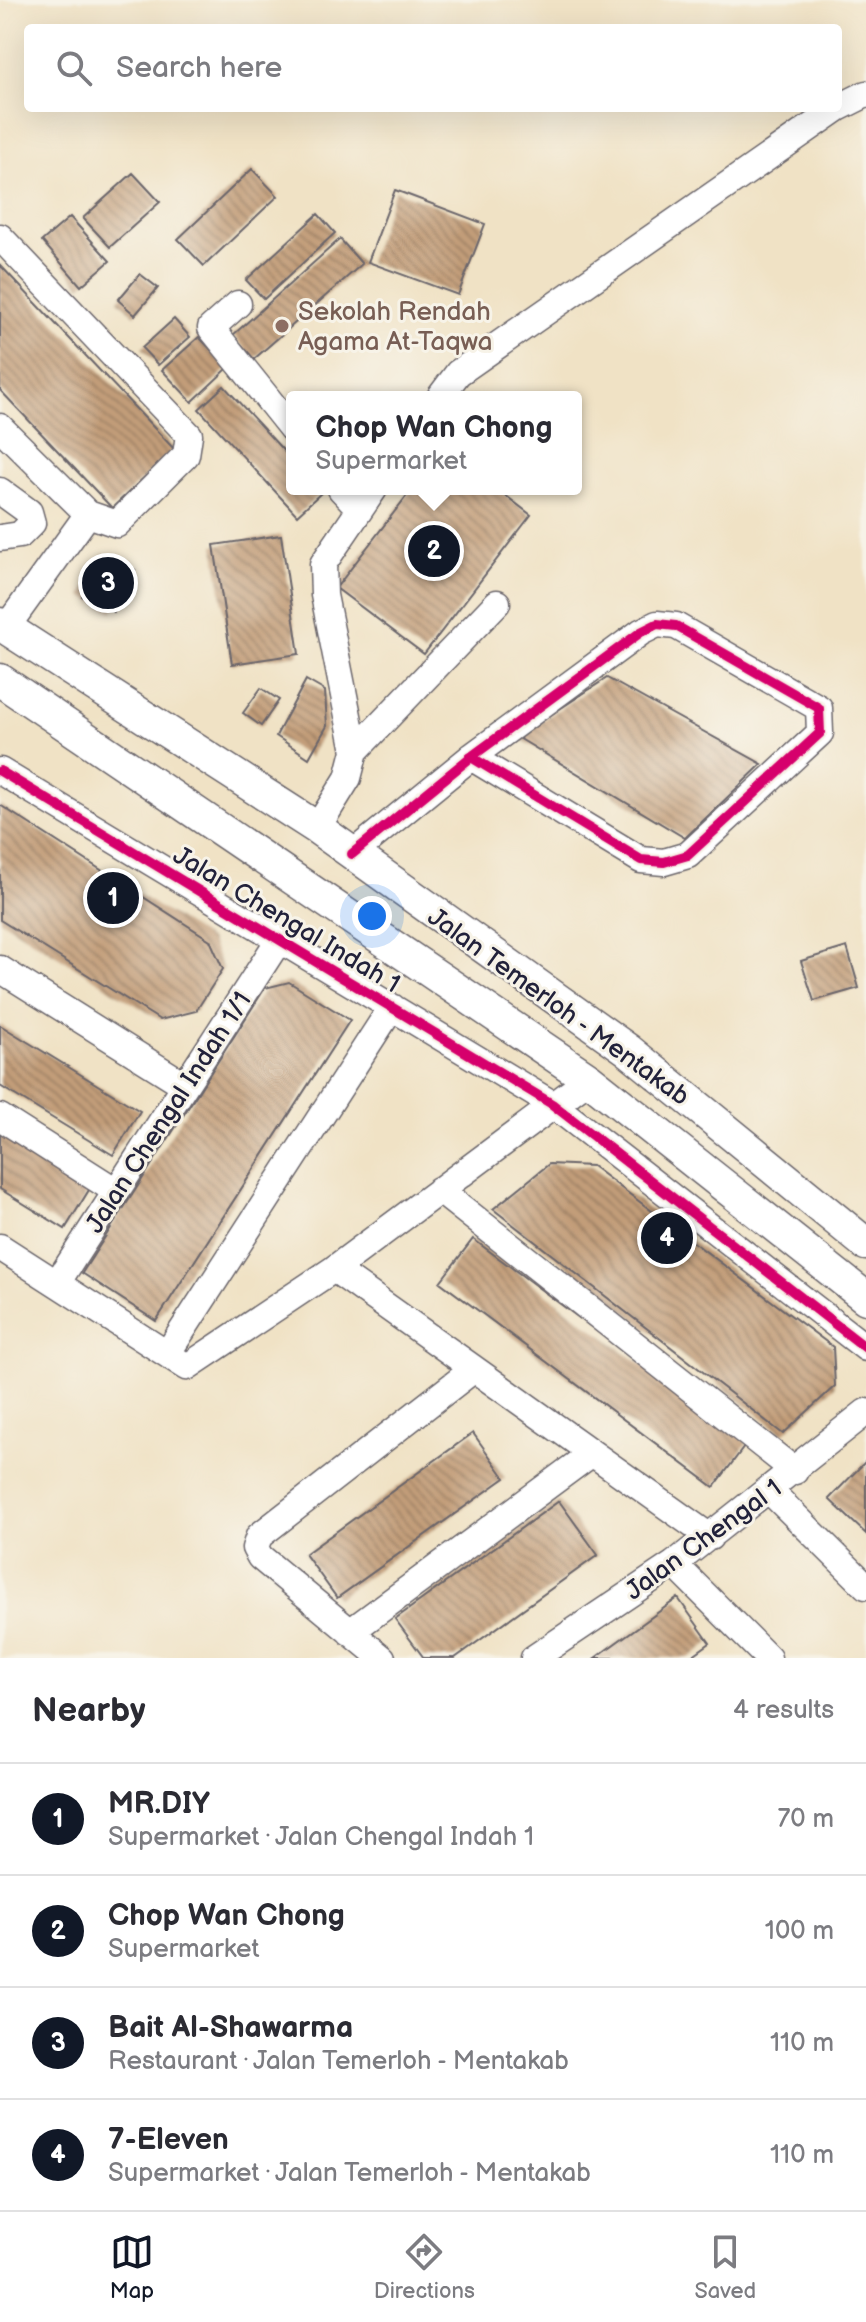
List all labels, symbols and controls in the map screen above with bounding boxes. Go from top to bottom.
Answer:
search box [24,24,842,112]
icon: search [52,46,96,90]
text: Search here [116,50,282,86]
place label: Sekolah Rendah Agama At-Taqwa [298,297,492,358]
marker: Sekolah Rendah Agama At-Taqwa [273,317,291,335]
popup [286,391,582,495]
text: Chop Wan Chong [316,410,552,446]
text: Supermarket [316,446,467,477]
pin: 2 [408,521,460,581]
pin: 3 [82,553,134,613]
street label: Jalan Chengal Indah 1 [167,840,405,1000]
pin: 1 [87,868,139,928]
your location [352,896,392,936]
street label: Jalan Temerloh - Mentakab [421,902,695,1113]
street label: Jalan Chengal Indah 1/1 [80,987,259,1239]
pin: 4 [641,1208,693,1268]
street label: Jalan Chengal 1 [620,1473,788,1607]
text: Nearby [32,1690,146,1731]
text: 4 results [733,1695,834,1726]
text: MR.DIY [108,1786,210,1822]
text: 1 [53,1804,63,1835]
text: 70 m [777,1804,834,1835]
text: Supermarket · Jalan Chengal Indah 1 [108,1822,534,1853]
text: Chop Wan Chong [108,1898,345,1934]
text: 2 [50,1916,66,1947]
text: 100 m [765,1916,834,1947]
text: Supermarket [108,1934,259,1965]
text: Bait Al-Shawarma [108,2010,353,2046]
text: 3 [50,2028,66,2059]
text: 110 m [770,2028,834,2059]
text: Restaurant · Jalan Temerloh - Mentakab [108,2046,569,2077]
text: 7-Eleven [108,2122,229,2158]
text: 4 [50,2140,66,2171]
text: 110 m [770,2140,834,2171]
text: Supermarket · Jalan Temerloh - Mentakab [108,2158,591,2189]
tab: Map [110,2230,154,2305]
tab: Directions [374,2230,475,2305]
tab: Saved [694,2230,756,2305]

